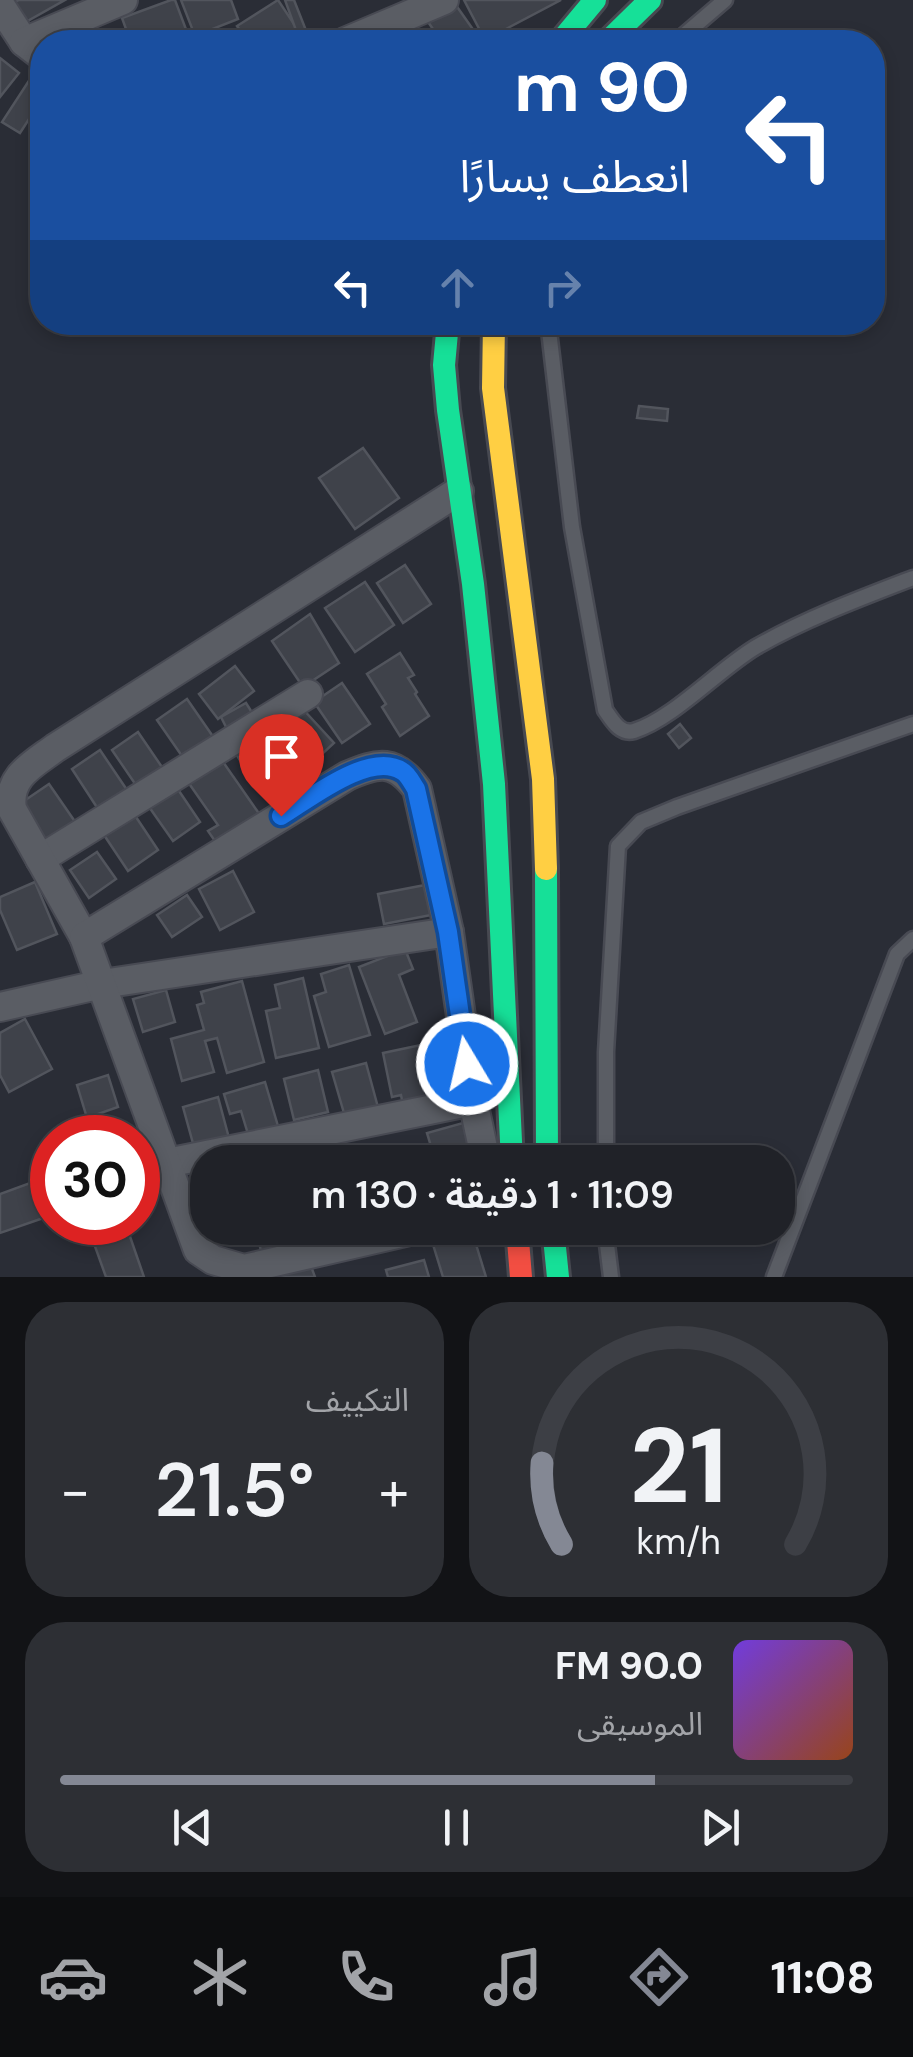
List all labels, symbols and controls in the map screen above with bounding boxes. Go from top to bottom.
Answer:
text: 90 m [514,42,690,133]
icon: left [725,70,855,200]
text: انعطف يسارًا [460,147,690,206]
icon: left [325,260,380,315]
icon: ahead [430,260,485,315]
icon: right [535,260,590,315]
pin [239,714,324,817]
icon: arrive [254,729,309,784]
position arrow [415,1012,519,1116]
speed limit sign: 30 [30,1115,160,1245]
text: 11:09 · 1 دقيقة · 130 m [311,1170,674,1220]
text: التكييف [306,1379,409,1421]
text: 21 [630,1399,727,1534]
text: 21.5° [154,1442,315,1539]
text: − [60,1455,90,1527]
text: + [379,1455,409,1527]
text: km/h [636,1519,721,1565]
text: 90.0 FM [555,1641,703,1691]
text: الموسيقى [577,1703,703,1745]
icon: previous [165,1800,220,1855]
icon: pause [429,1800,484,1855]
icon: next [693,1800,748,1855]
icon: car [38,1942,108,2012]
icon: climate [185,1942,255,2012]
icon: phone [331,1942,401,2012]
icon: music [478,1942,548,2012]
icon: directions [624,1942,694,2012]
text: 11:08 [770,1948,875,2007]

